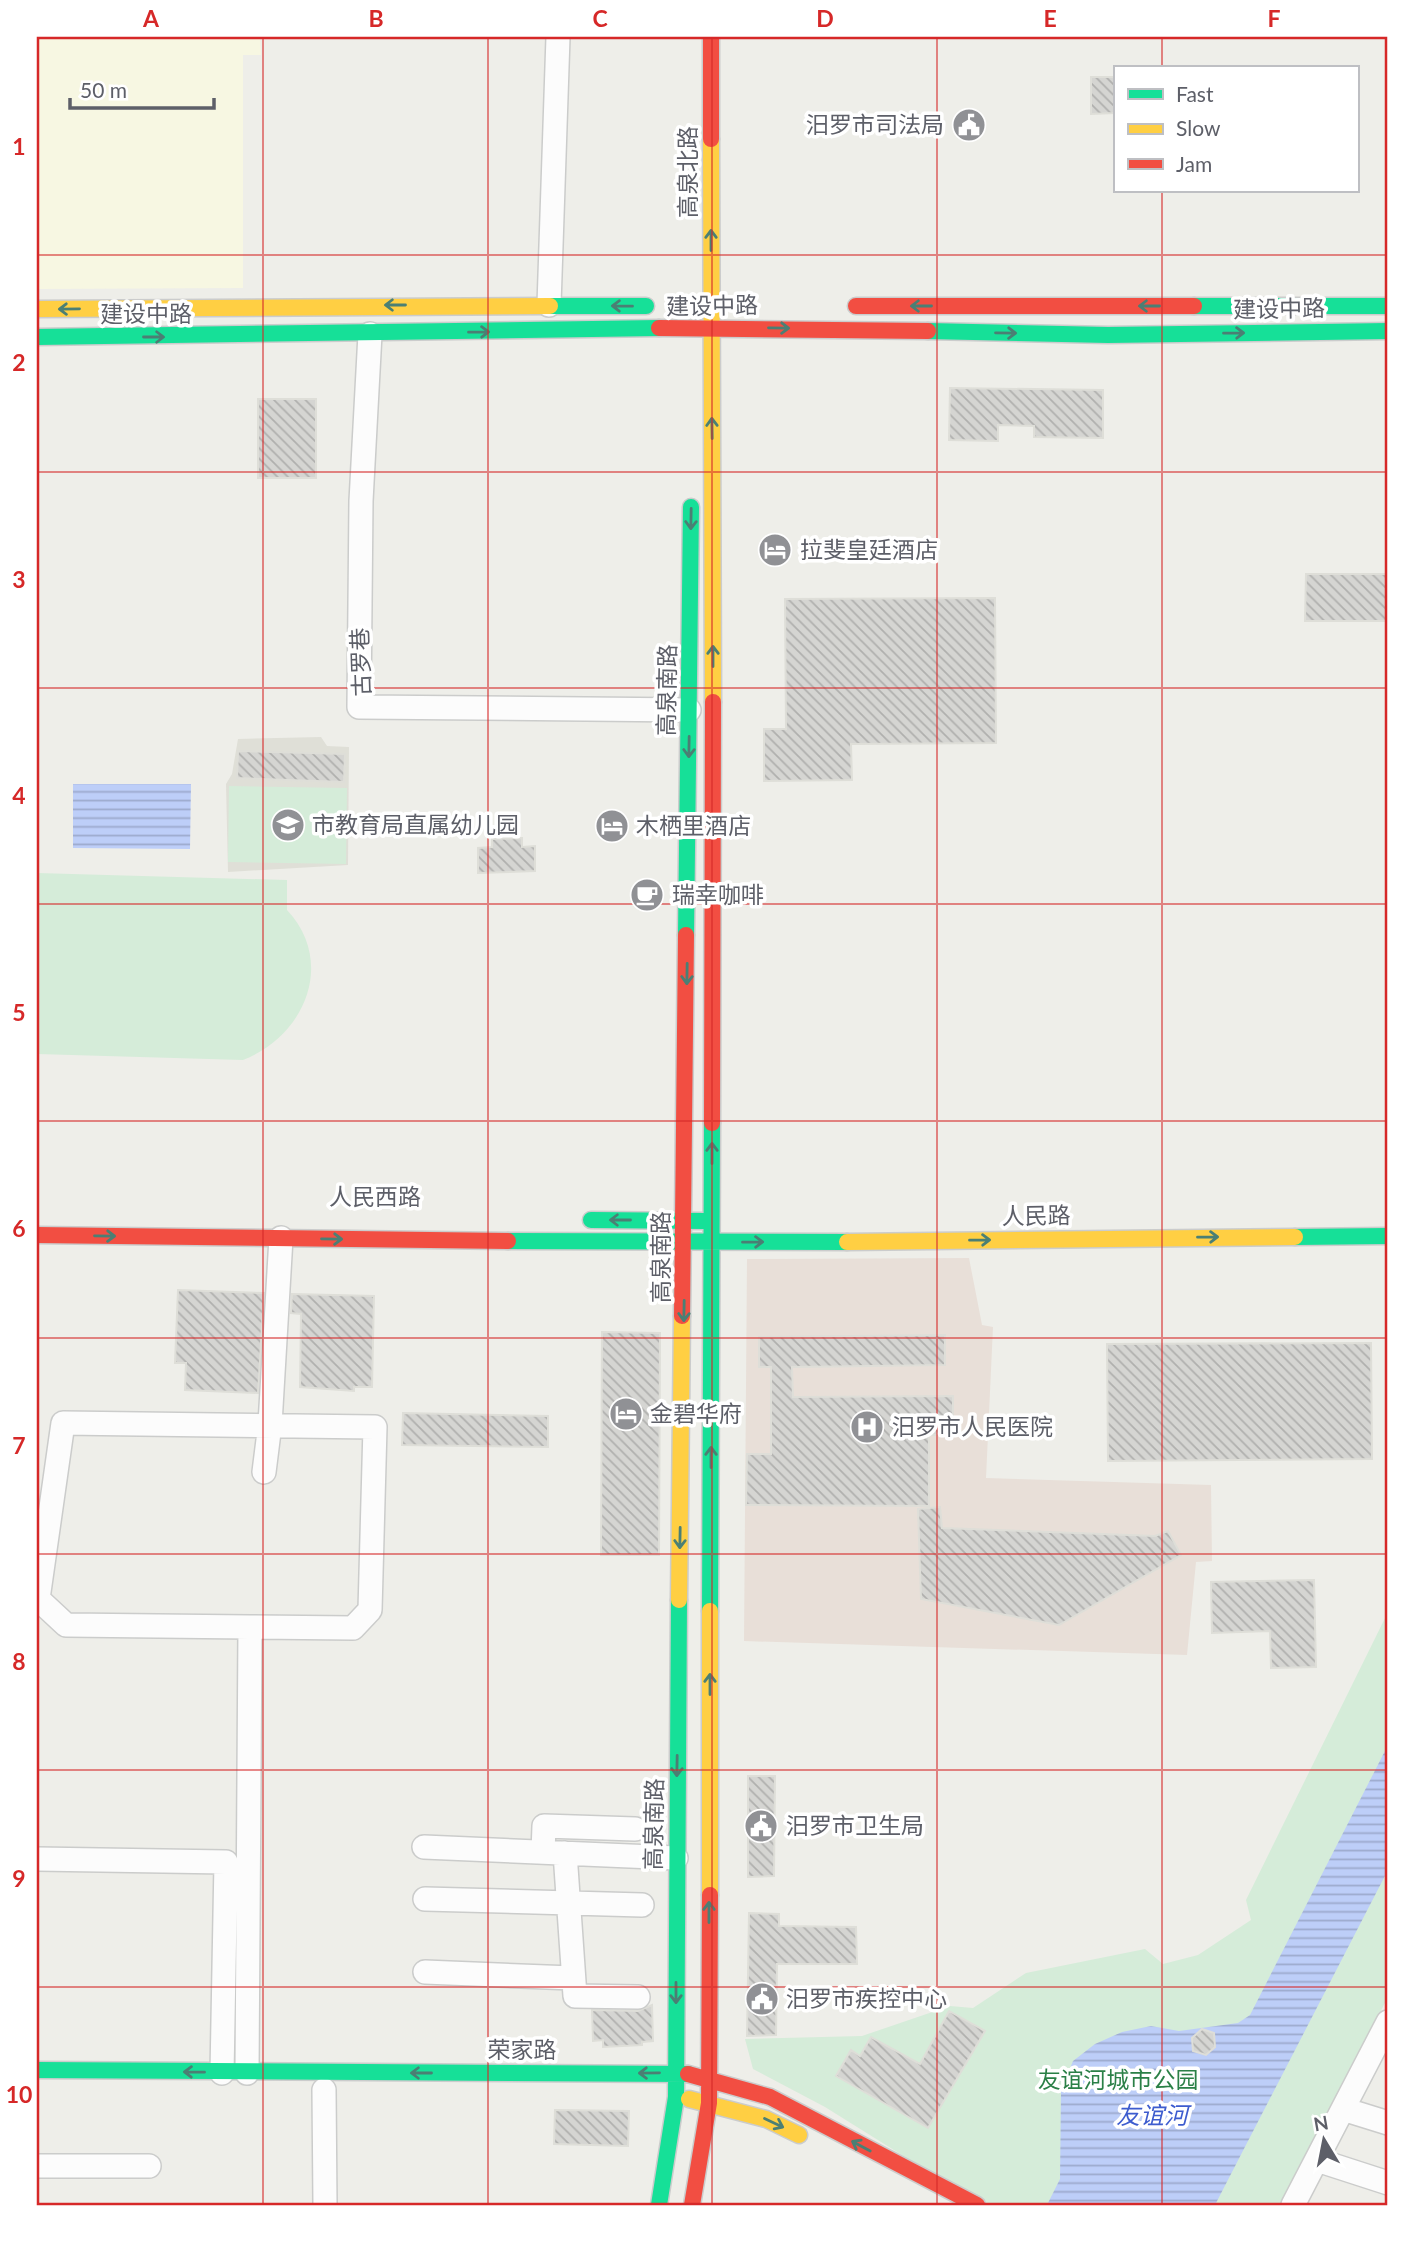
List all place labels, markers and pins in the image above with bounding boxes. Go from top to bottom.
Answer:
public building icon: 汨罗市司法局 [950,106,988,144]
place label: 汨罗市司法局 [806,110,944,138]
hotel icon: 拉斐皇廷酒店 [756,531,794,569]
place label: 拉斐皇廷酒店 [800,535,938,563]
school or university icon: 市教育局直属幼儿园 [269,806,307,844]
hotel icon: 木栖里酒店 [593,807,631,845]
place label: 市教育局直属幼儿园 [312,810,519,838]
place label: 木栖里酒店 [636,811,751,839]
cafe icon: 瑞幸咖啡 [628,876,666,914]
place label: 瑞幸咖啡 [672,880,764,908]
hotel icon: 金碧华府 [607,1395,645,1433]
place label: 金碧华府 [650,1399,742,1427]
hospital icon: 汨罗市人民医院 [848,1408,886,1446]
place label: 汨罗市人民医院 [892,1412,1053,1440]
public building icon: 汨罗市卫生局 [742,1807,780,1845]
place label: 汨罗市卫生局 [786,1811,924,1839]
public building icon: 汨罗市疾控中心 [743,1980,781,2018]
place label: 汨罗市疾控中心 [786,1984,947,2012]

